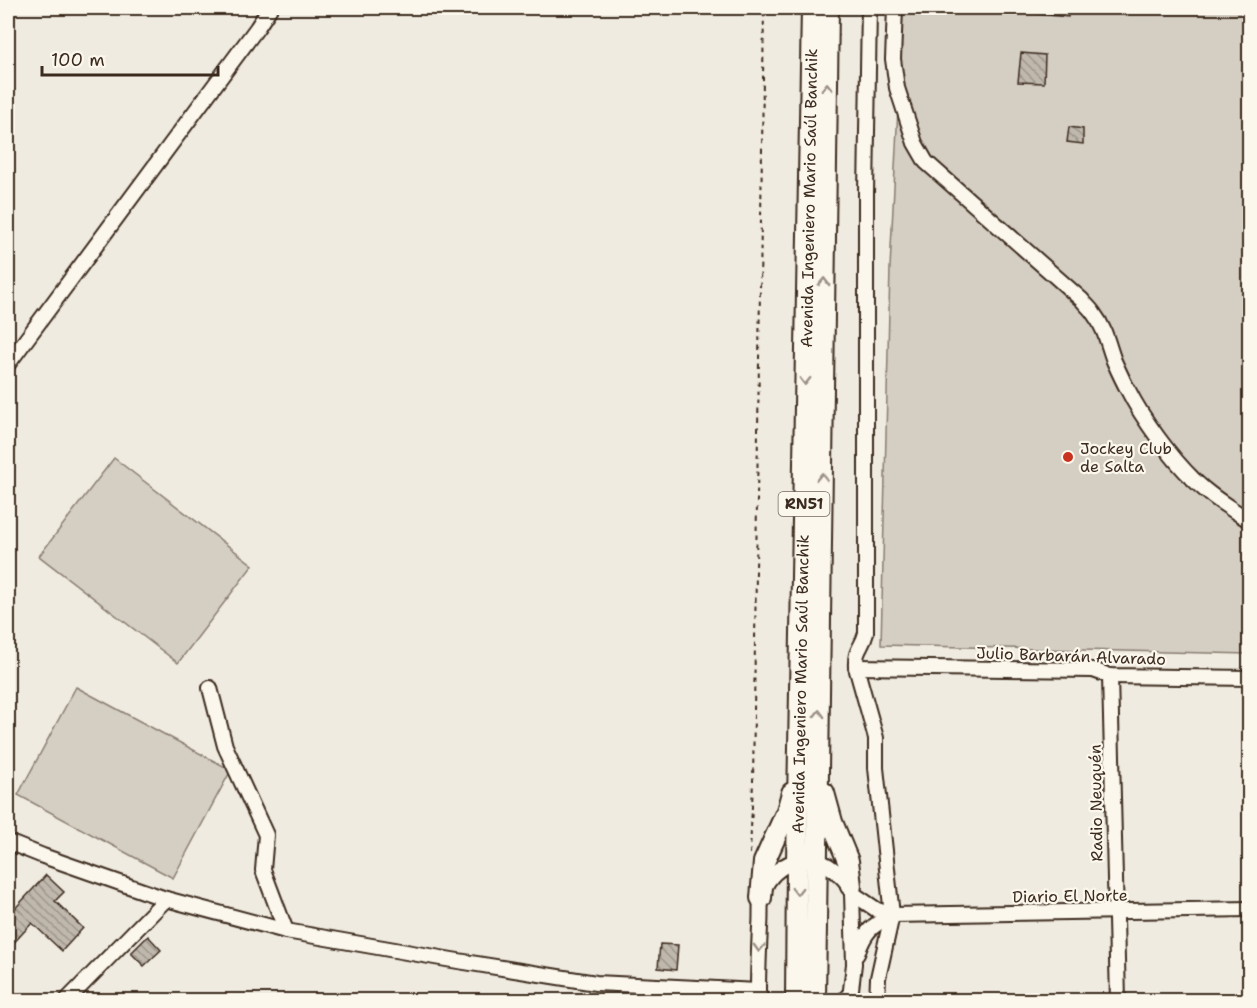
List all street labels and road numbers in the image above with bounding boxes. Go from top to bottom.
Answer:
street label: Avenida Ingeniero Mario Saúl Banchik [796,48,822,348]
road number: RN51 [778,492,830,516]
street label: Avenida Ingeniero Mario Saúl Banchik [787,534,813,834]
street label: Julio Barbarán Alvarado [976,642,1166,670]
street label: Radio Neuquén [1084,744,1108,862]
street label: Diario El Norte [1012,884,1128,908]

